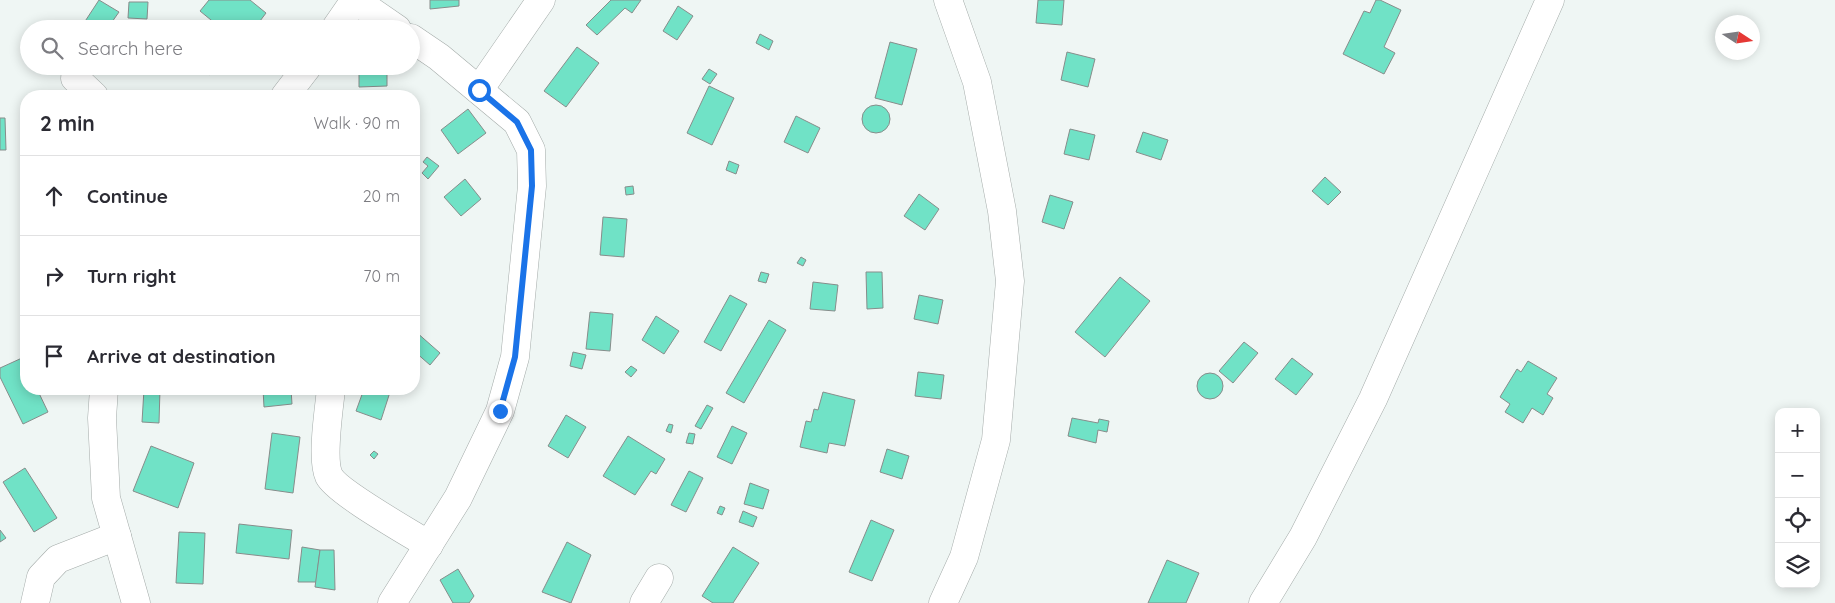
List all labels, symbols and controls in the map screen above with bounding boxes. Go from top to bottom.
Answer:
north arrow [1715,15,1760,60]
search box [20,20,420,75]
icon: search [38,34,66,62]
text: Search here [78,36,183,60]
route start [468,79,491,102]
text: 2 min [40,110,95,136]
text: Walk · 90 m [313,113,400,133]
icon: ahead [40,182,68,210]
text: Continue [87,184,168,208]
text: 20 m [363,186,400,206]
icon: right [40,262,68,290]
text: Turn right [87,264,176,288]
text: 70 m [363,266,400,286]
icon: arrive [40,342,68,370]
text: Arrive at destination [87,344,276,368]
route end [489,400,512,423]
map controls [1775,408,1820,588]
button: + [1775,408,1820,453]
button: − [1775,453,1820,498]
button: locate [1775,498,1820,543]
button: layers [1775,543,1820,588]

